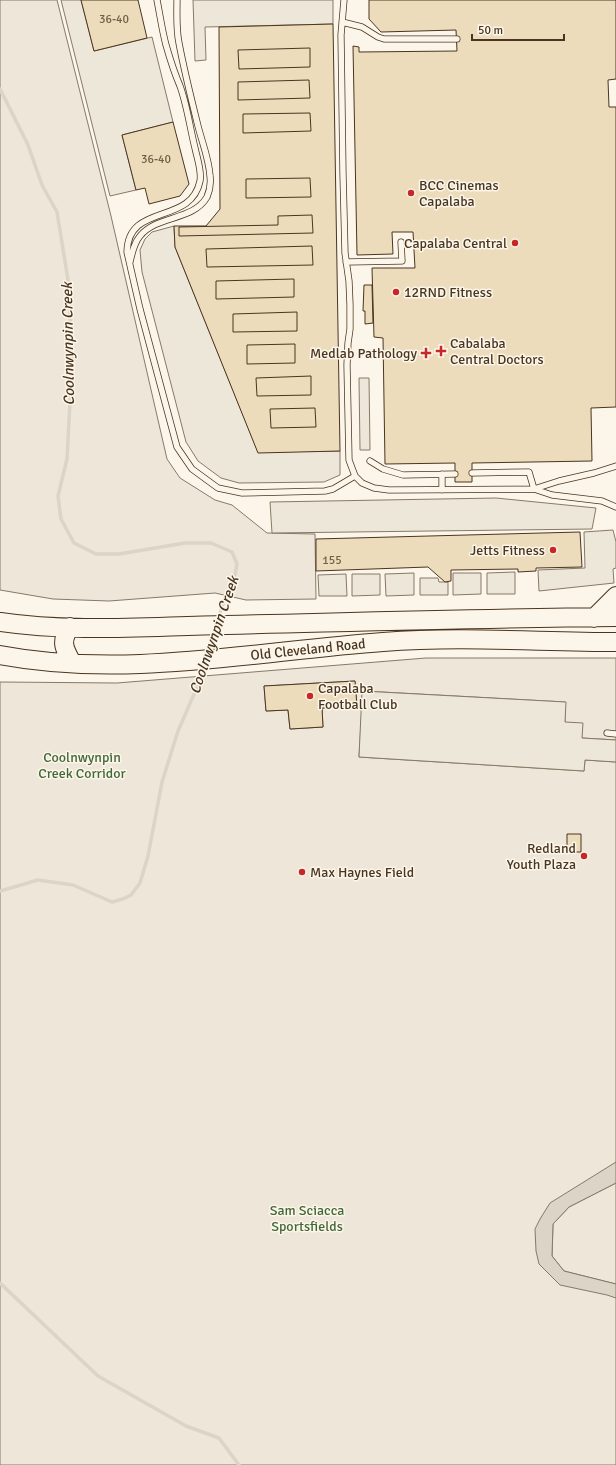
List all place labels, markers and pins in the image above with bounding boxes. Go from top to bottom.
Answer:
place label: BCC Cinemas Capalaba [419,177,499,210]
marker: BCC Cinemas Capalaba [406,188,416,198]
place label: Capalaba Central [404,235,507,252]
marker: Capalaba Central [510,238,520,248]
place label: 12RND Fitness [404,284,492,301]
marker: 12RND Fitness [391,287,401,297]
place label: Cabalaba Central Doctors [450,335,544,368]
place label: Medlab Pathology [310,345,417,362]
marker: Cabalaba Central Doctors [435,345,447,357]
marker: Medlab Pathology [420,347,432,359]
place label: Jetts Fitness [470,542,545,559]
marker: Jetts Fitness [548,545,558,555]
place label: Capalaba Football Club [318,680,397,713]
marker: Capalaba Football Club [305,691,315,701]
place label: Redland Youth Plaza [507,840,576,873]
marker: Redland Youth Plaza [579,851,589,861]
place label: Max Haynes Field [310,864,414,881]
marker: Max Haynes Field [297,867,307,877]

